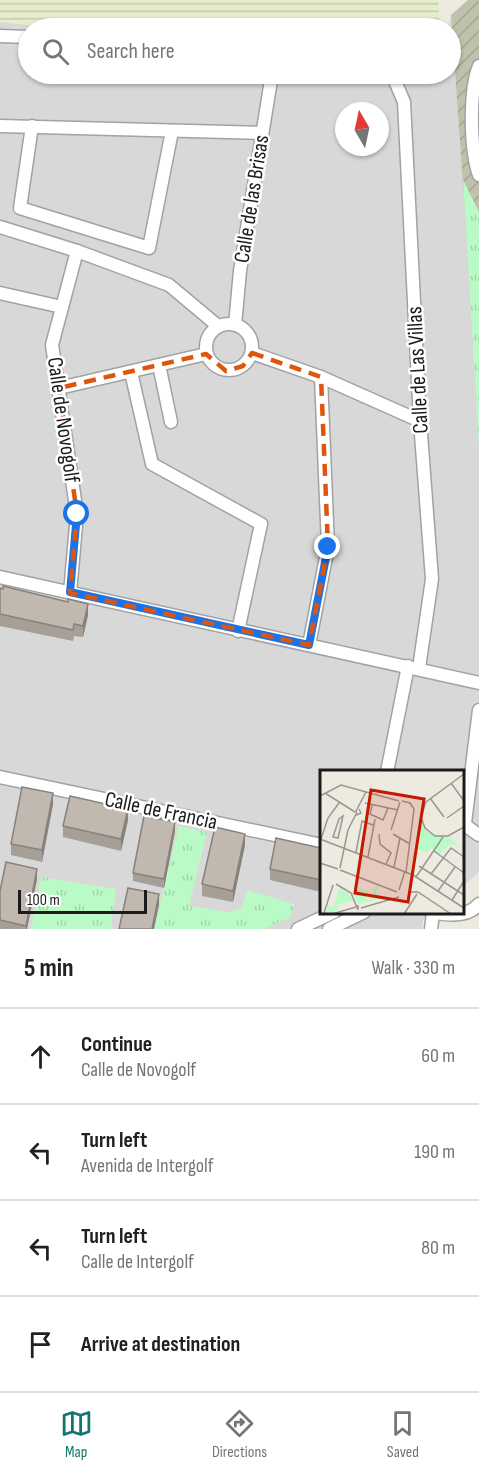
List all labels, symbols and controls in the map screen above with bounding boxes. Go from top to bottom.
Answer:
search box [18,18,461,84]
icon: search [39,35,72,68]
text: Search here [87,38,174,65]
north arrow [335,102,389,156]
street label: Calle de las Brisas [229,133,275,265]
street label: Calle de Las Villas [401,306,435,434]
street label: Calle de Novogolf [41,355,85,485]
route start [63,500,89,526]
route end [314,533,340,559]
inset map [320,770,464,914]
street label: Calle de Francia [102,786,220,836]
scale bar [18,887,147,914]
text: 100 m [27,891,60,910]
text: 5 min [24,953,74,984]
text: Walk · 330 m [371,956,455,980]
text: Continue [81,1031,152,1058]
icon: ahead [24,1040,57,1073]
text: 60 m [421,1044,455,1068]
text: Calle de Novogolf [81,1058,196,1082]
text: Turn left [81,1127,147,1154]
icon: left [24,1136,57,1169]
text: 190 m [414,1140,455,1164]
text: Avenida de Intergolf [81,1154,214,1178]
text: Turn left [81,1223,147,1250]
icon: left [24,1232,57,1265]
text: 80 m [421,1236,455,1260]
text: Calle de Intergolf [81,1250,194,1274]
icon: arrive [24,1328,57,1361]
text: Arrive at destination [81,1331,240,1358]
tab: Map [60,1407,93,1462]
tab: Directions [212,1407,267,1462]
tab: Saved [386,1407,419,1462]

